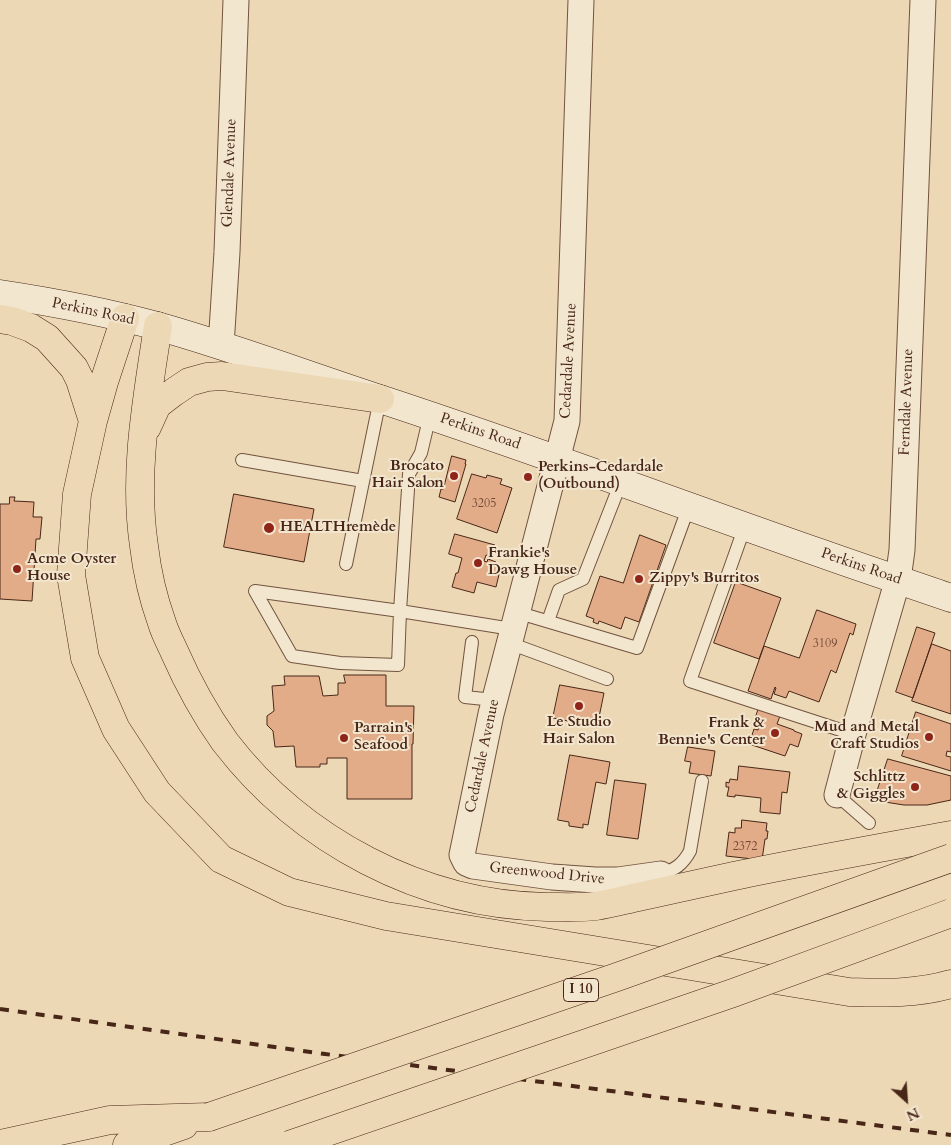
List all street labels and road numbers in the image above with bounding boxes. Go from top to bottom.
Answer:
street label: Glendale Avenue [219,118,241,228]
street label: Perkins Road [50,294,136,330]
street label: Cedardale Avenue [557,303,581,419]
street label: Ferndale Avenue [896,348,918,456]
street label: Perkins Road [437,410,523,454]
street label: Perkins Road [818,545,904,589]
street label: Cedardale Avenue [462,697,504,815]
street label: Greenwood Drive [488,859,606,889]
road number: I 10 [564,978,598,1002]

